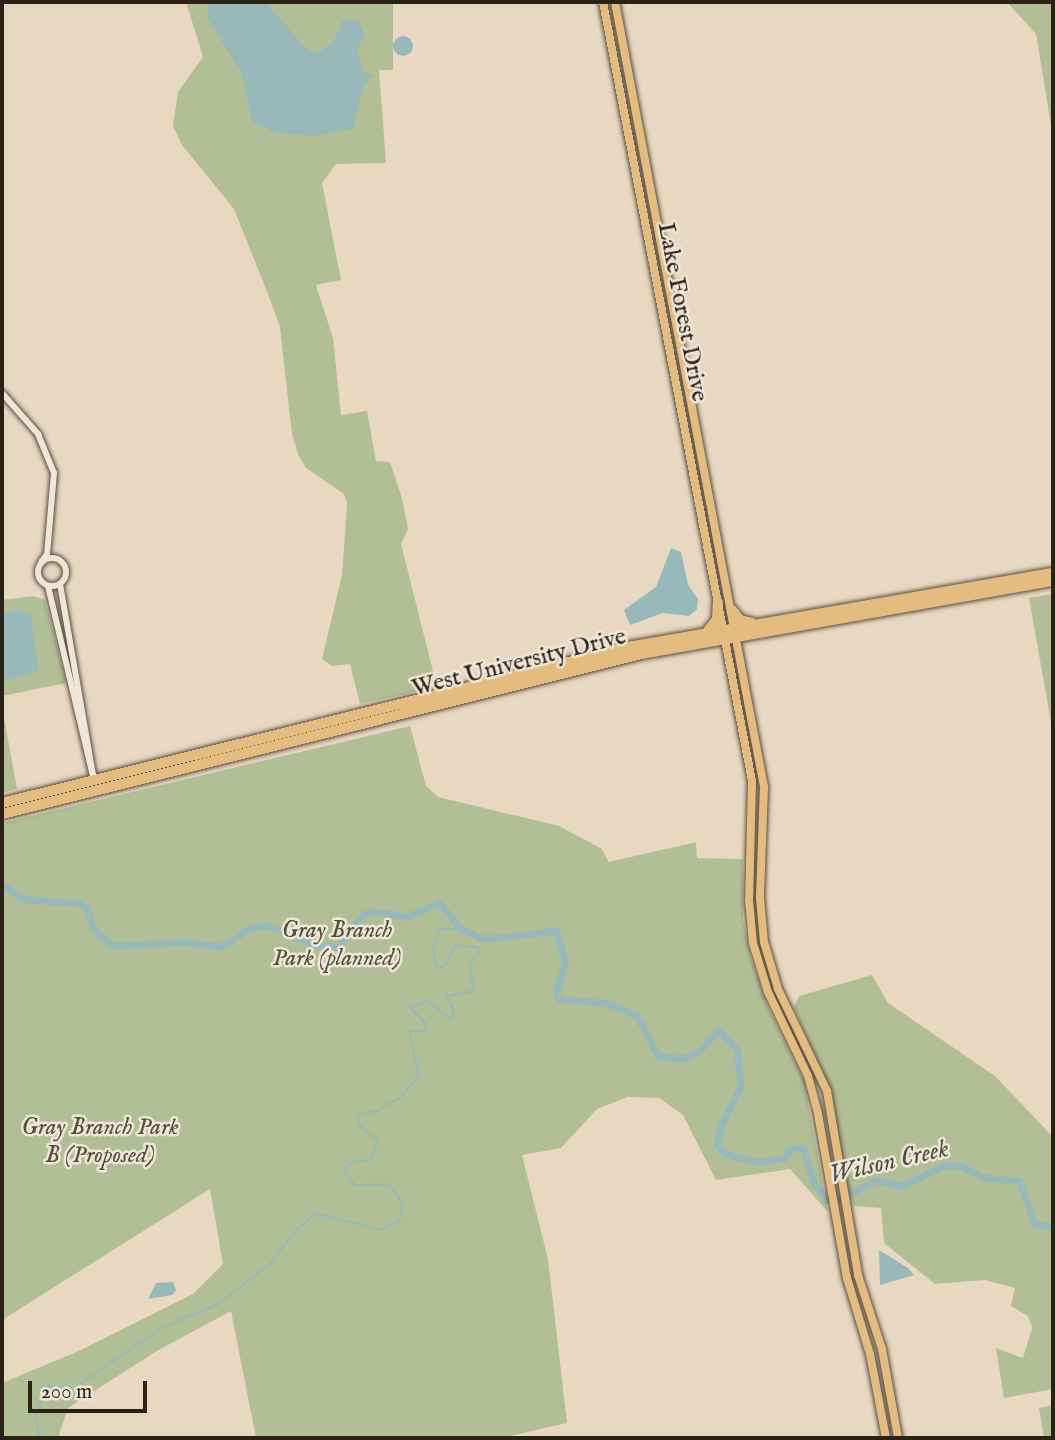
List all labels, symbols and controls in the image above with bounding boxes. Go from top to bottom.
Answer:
street label: Lake Forest Drive [651,220,713,404]
street label: West University Drive [409,622,629,704]
park label: Gray Branch Park (planned) [272,917,402,973]
park label: Gray Branch Park B (Proposed) [21,1114,179,1170]
water label: Wilson Creek [826,1133,952,1191]
scale bar [32,1366,150,1410]
text: 200 m [41,1379,92,1406]

